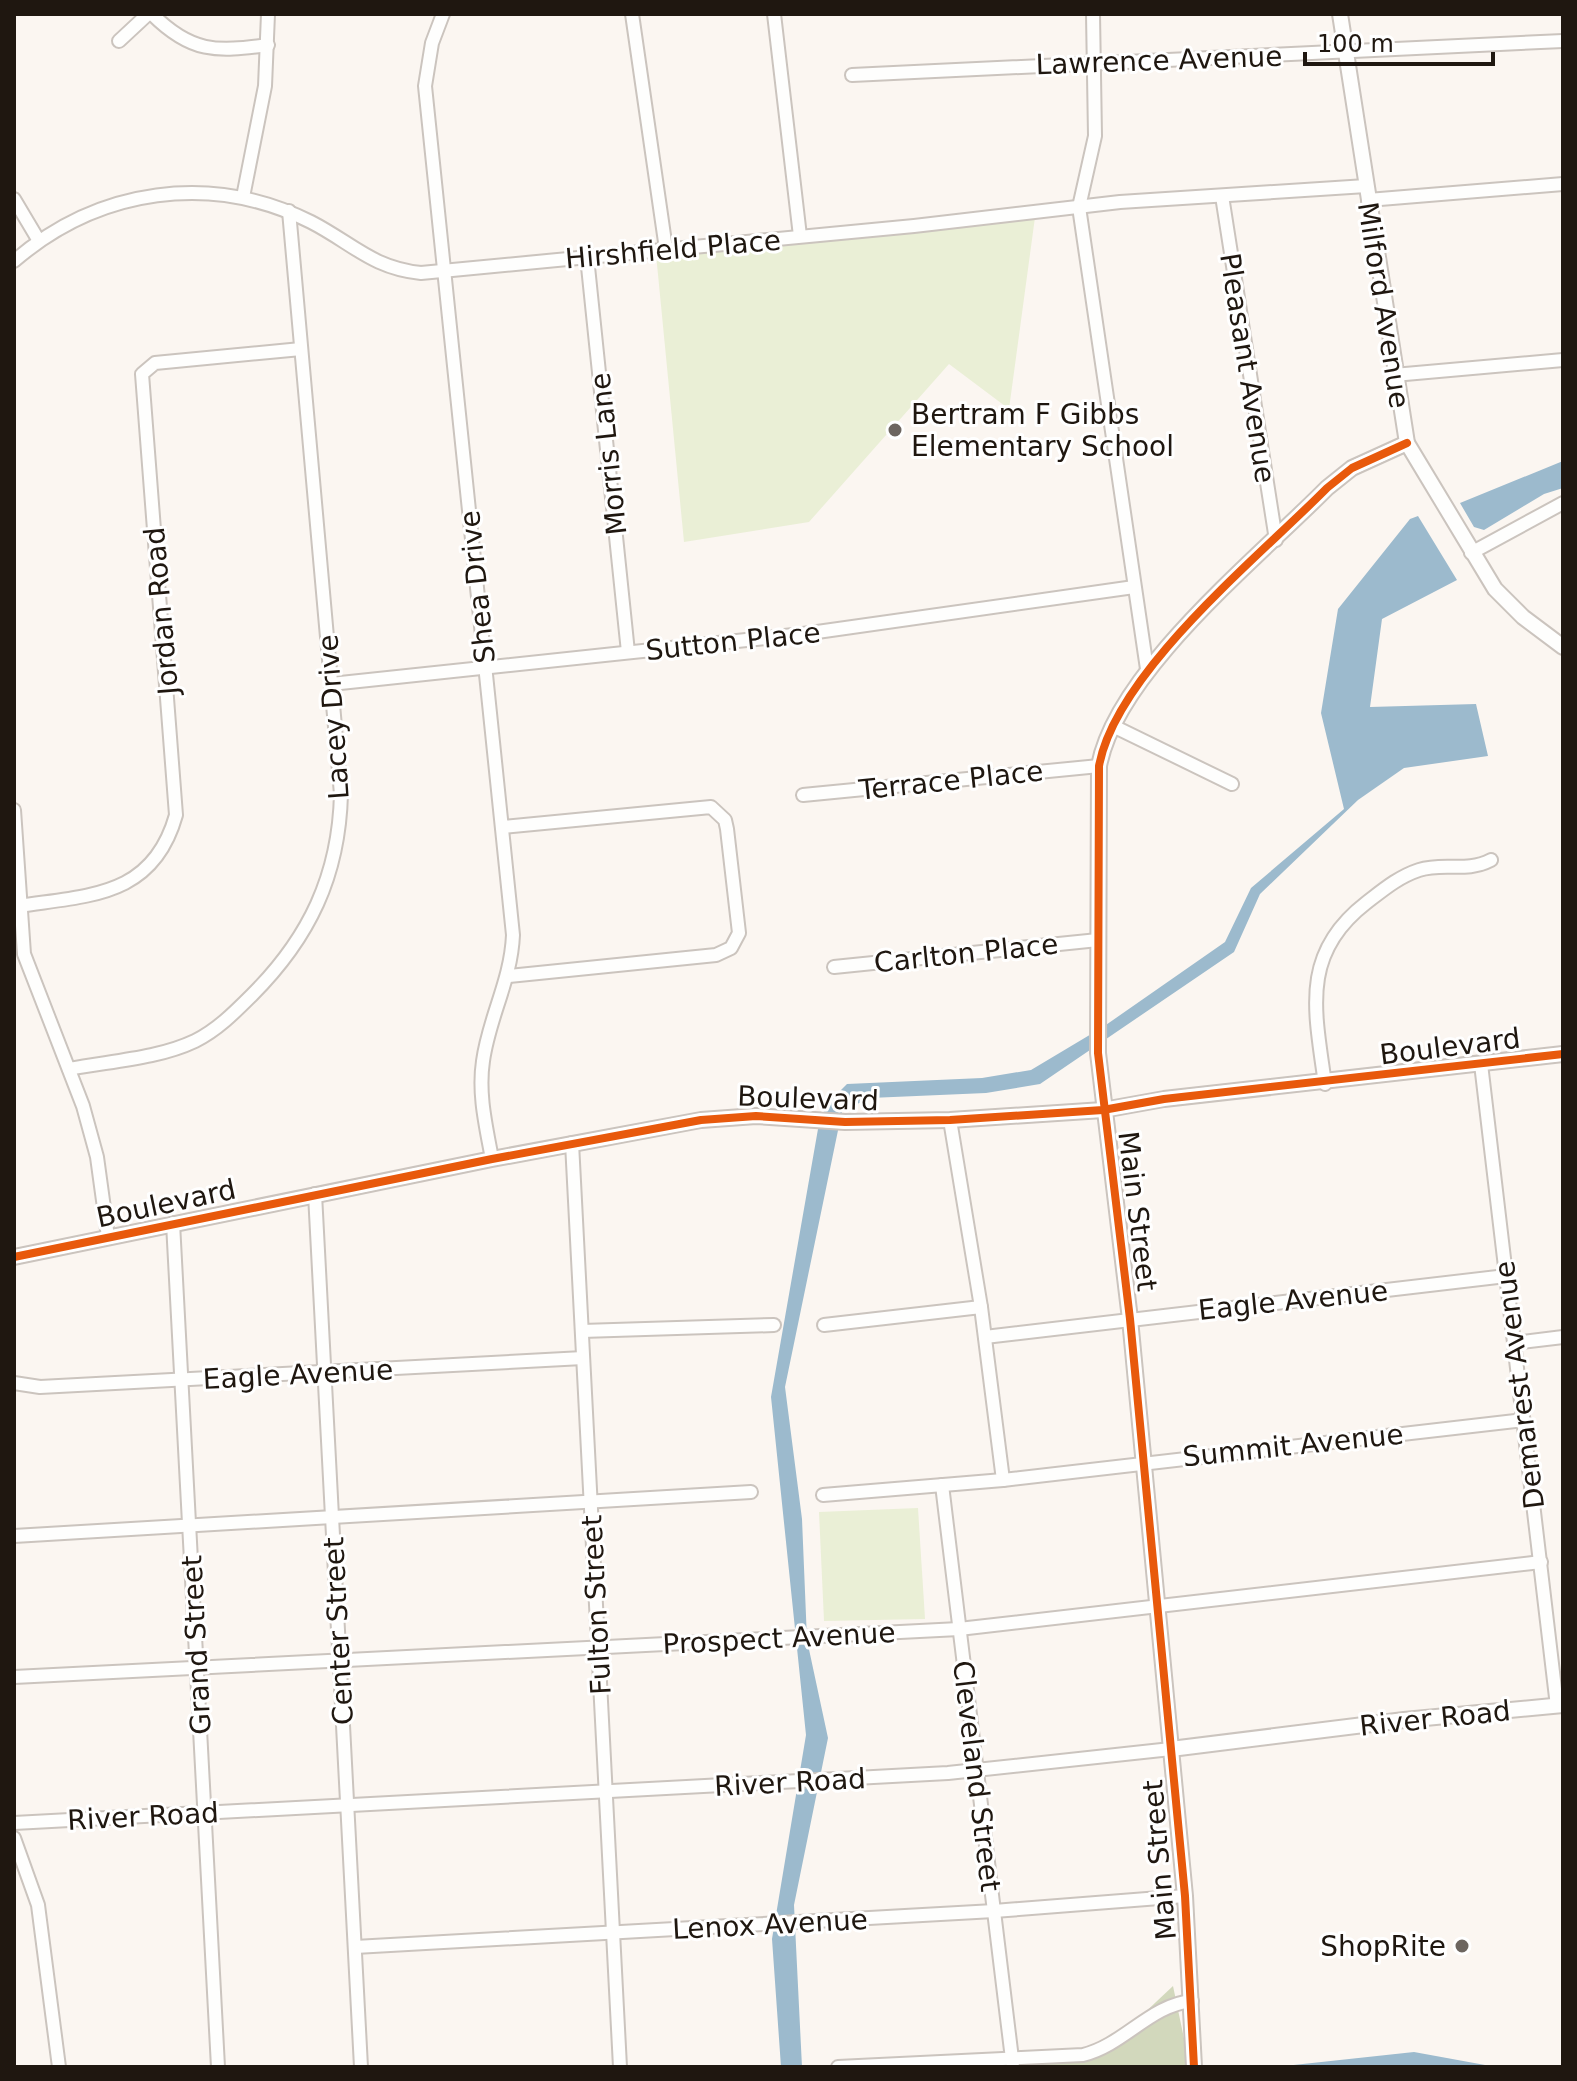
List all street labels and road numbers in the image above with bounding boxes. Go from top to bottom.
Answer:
street label: Lawrence Avenue [1035,40,1283,81]
street label: Milford Avenue [1351,200,1416,411]
street label: Hirshfield Place [564,224,782,275]
street label: Pleasant Avenue [1213,251,1282,485]
street label: Morris Lane [584,371,633,537]
street label: Shea Drive [453,509,502,665]
street label: Jordan Road [138,526,185,698]
street label: Sutton Place [644,616,822,667]
street label: Lacey Drive [311,633,356,801]
street label: Terrace Place [856,754,1045,807]
street label: Carlton Place [872,927,1060,980]
street label: Boulevard [1378,1021,1522,1072]
street label: Boulevard [737,1080,879,1117]
street label: Main Street [1111,1129,1164,1293]
street label: Boulevard [93,1173,239,1234]
street label: Demarest Avenue [1488,1259,1551,1511]
street label: Eagle Avenue [1197,1274,1390,1327]
street label: Eagle Avenue [202,1353,394,1396]
street label: Summit Avenue [1181,1417,1405,1473]
street label: Fulton Street [575,1514,618,1696]
street label: Center Street [317,1536,360,1726]
street label: Grand Street [175,1554,218,1736]
street label: Prospect Avenue [662,1616,896,1661]
street label: Cleveland Street [946,1659,1007,1894]
street label: River Road [1358,1694,1512,1743]
street label: River Road [713,1762,867,1803]
street label: Main Street [1136,1778,1183,1942]
street label: River Road [66,1796,220,1837]
street label: Lenox Avenue [671,1903,869,1946]

